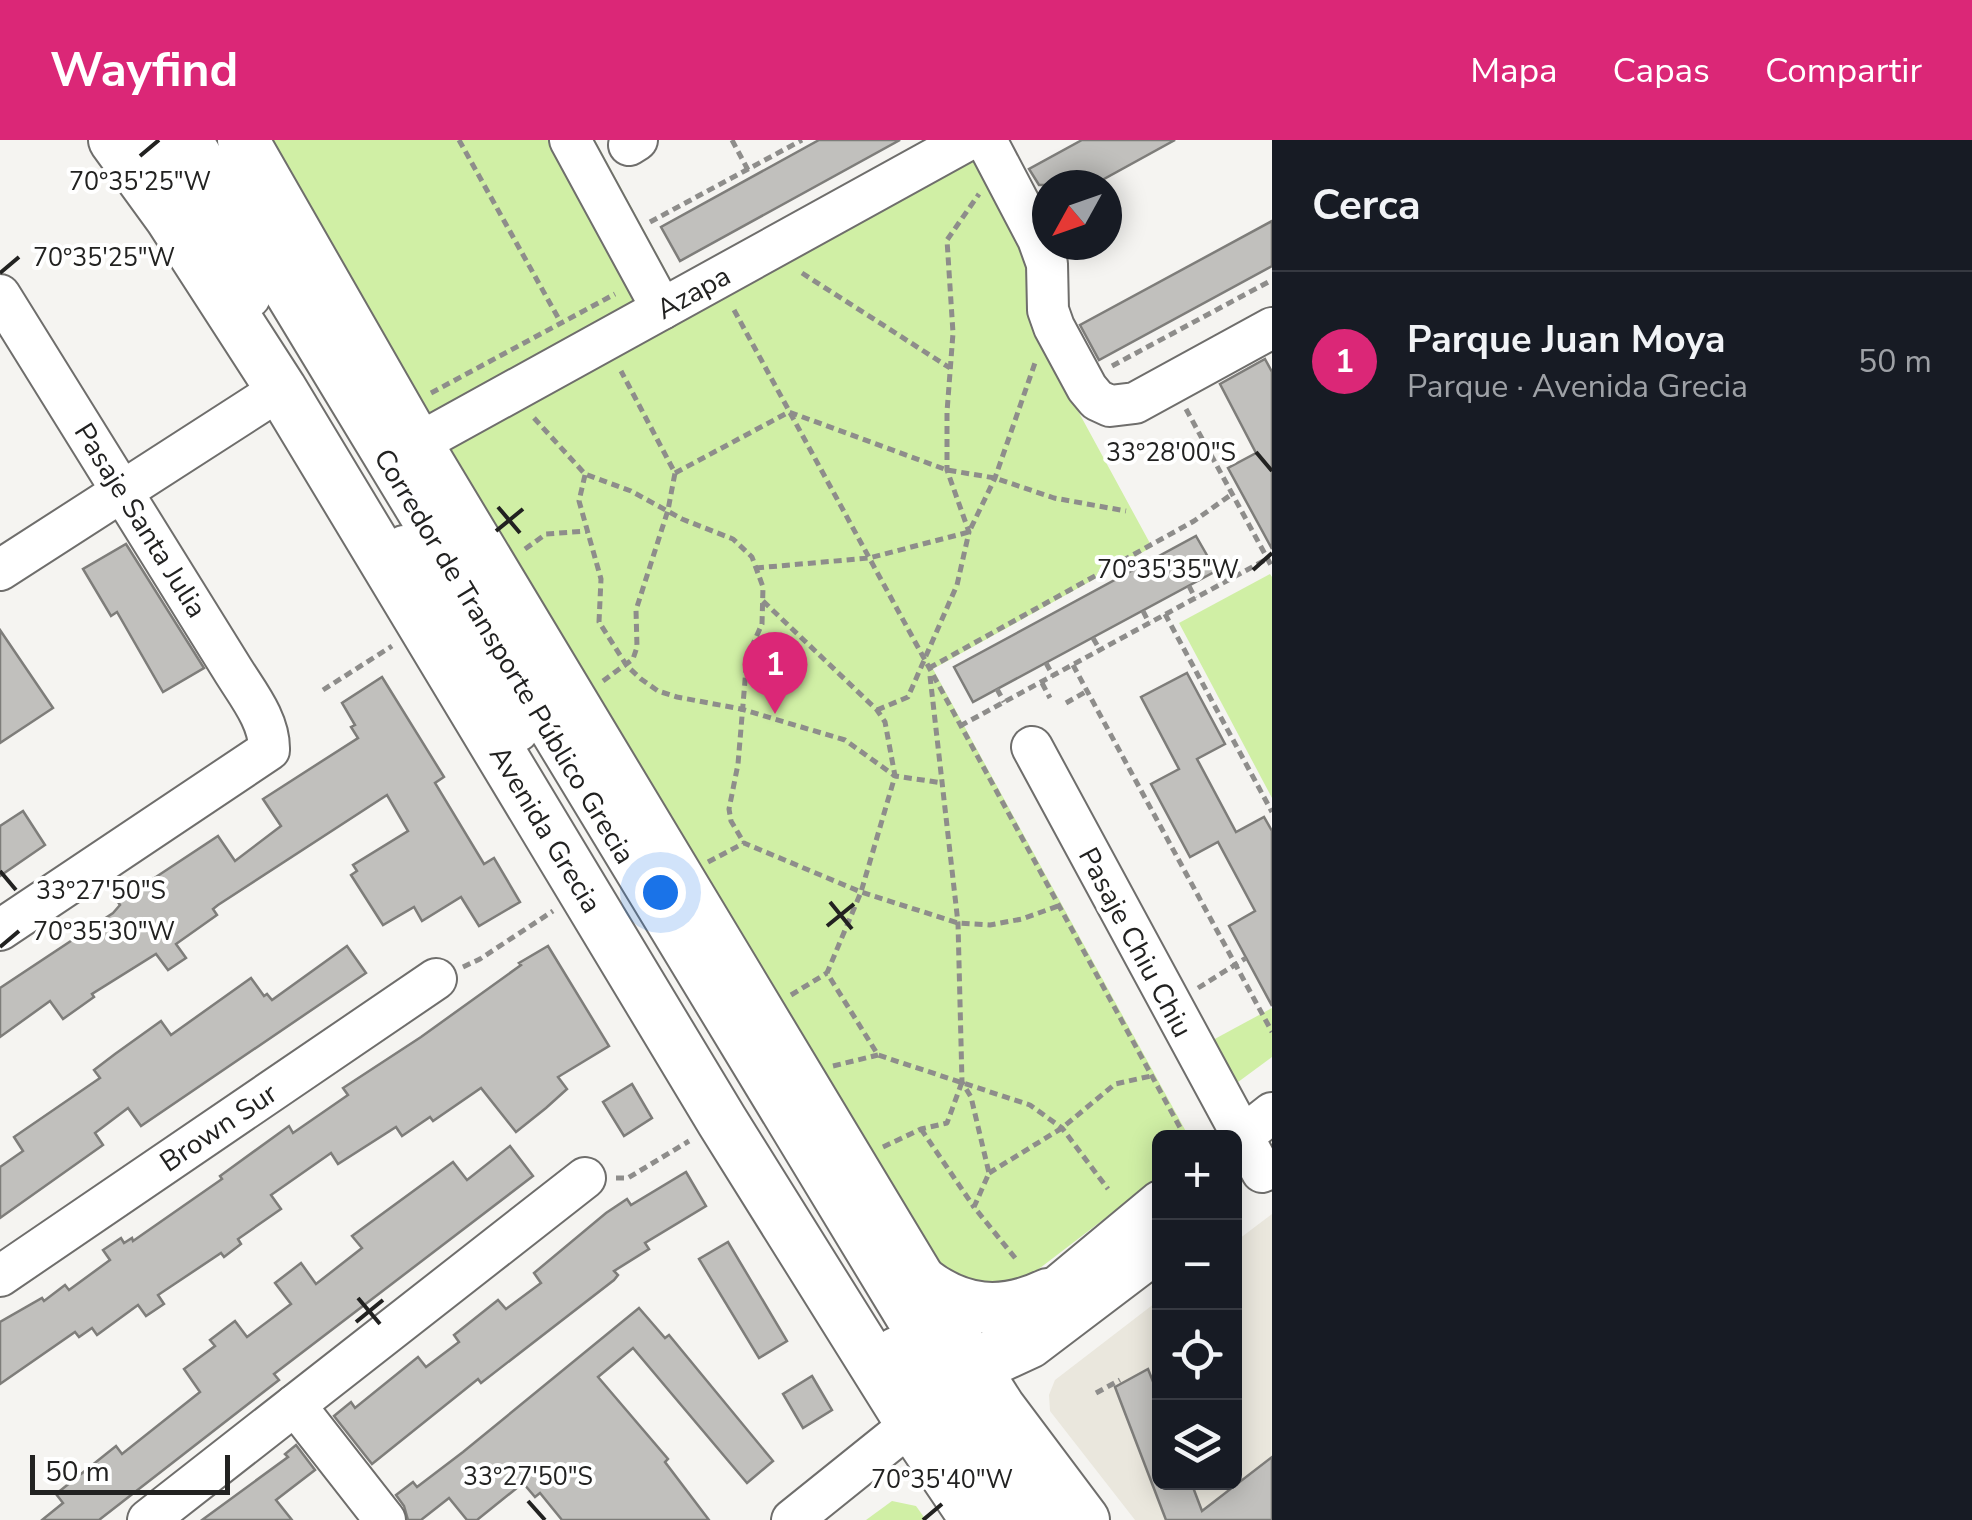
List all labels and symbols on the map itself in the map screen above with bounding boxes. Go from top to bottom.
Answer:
text: 70°35'25"W [69,165,211,199]
north arrow [1032,170,1122,260]
text: 70°35'25"W [33,241,175,275]
street label: Azapa [650,257,737,329]
street label: Pasaje Santa Julia [65,416,215,625]
text: 33°28'00"S [1106,436,1236,470]
street label: Corredor de Transporte Público Grecia [365,442,644,871]
text: 70°35'35"W [1097,553,1239,587]
pin: 1 [742,632,808,714]
street label: Avenida Grecia [480,739,610,920]
street label: Pasaje Chiu Chiu [1069,841,1201,1044]
your location [635,867,686,918]
text: 33°27'50"S [36,874,166,908]
text: 70°35'30"W [33,915,175,949]
street label: Brown Sur [152,1075,285,1181]
scale bar [30,1450,230,1494]
text: 33°27'50"S [463,1460,593,1494]
text: 70°35'40"W [871,1463,1013,1497]

